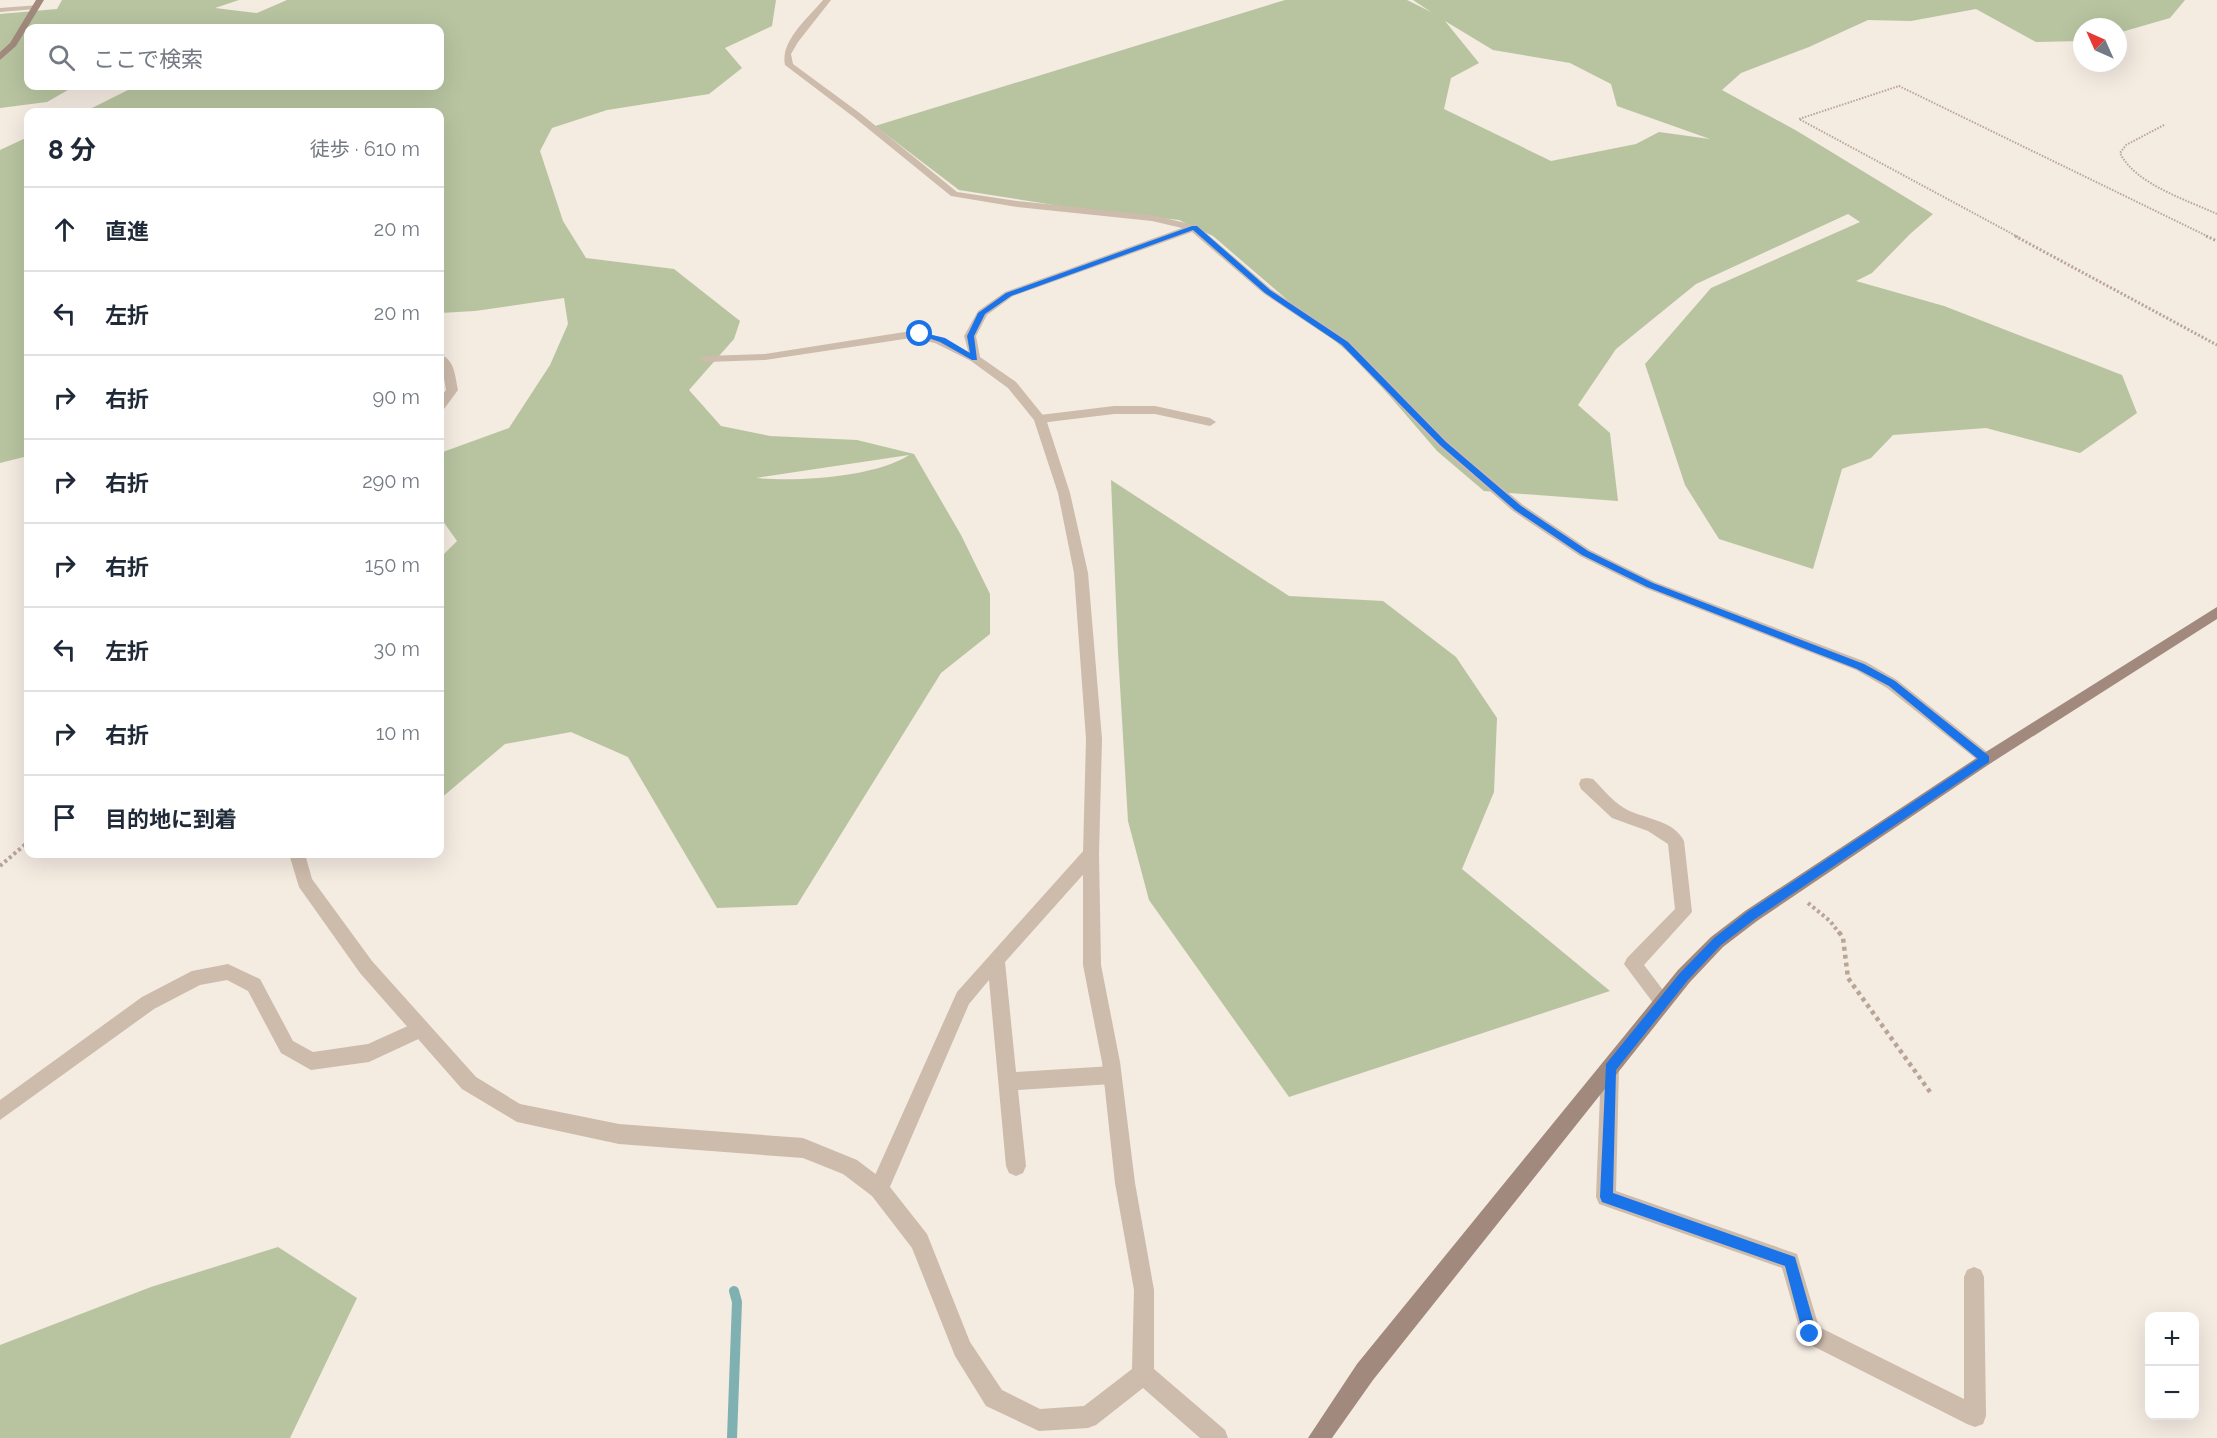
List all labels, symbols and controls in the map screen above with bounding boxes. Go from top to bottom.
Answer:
north arrow [2073,18,2127,72]
search box [24,24,444,90]
icon: search [45,41,78,74]
text: ここで検索 [93,46,203,72]
text: 8 分 [48,135,96,165]
text: 徒歩 · 610 m [310,137,420,161]
icon: ahead [48,213,81,246]
text: 20 m [374,217,420,241]
text: 直進 [105,218,149,244]
icon: left [48,297,81,330]
text: 20 m [374,301,420,325]
text: 左折 [105,302,149,328]
route start [906,320,932,346]
icon: right [48,381,81,414]
text: 90 m [373,385,420,409]
text: 右折 [105,386,149,412]
icon: right [48,465,81,498]
text: 290 m [362,469,420,493]
text: 右折 [105,470,149,496]
icon: right [48,549,81,582]
text: 150 m [365,553,420,577]
text: 右折 [105,554,149,580]
icon: left [48,633,81,666]
text: 30 m [374,637,420,661]
text: 左折 [105,638,149,664]
icon: right [48,717,81,750]
text: 10 m [376,721,420,745]
text: 右折 [105,722,149,748]
icon: arrive [48,801,81,834]
text: 目的地に到着 [105,806,237,832]
map controls [2145,1312,2199,1420]
button: + [2145,1312,2199,1366]
route end [1796,1320,1822,1346]
button: − [2145,1366,2199,1420]

